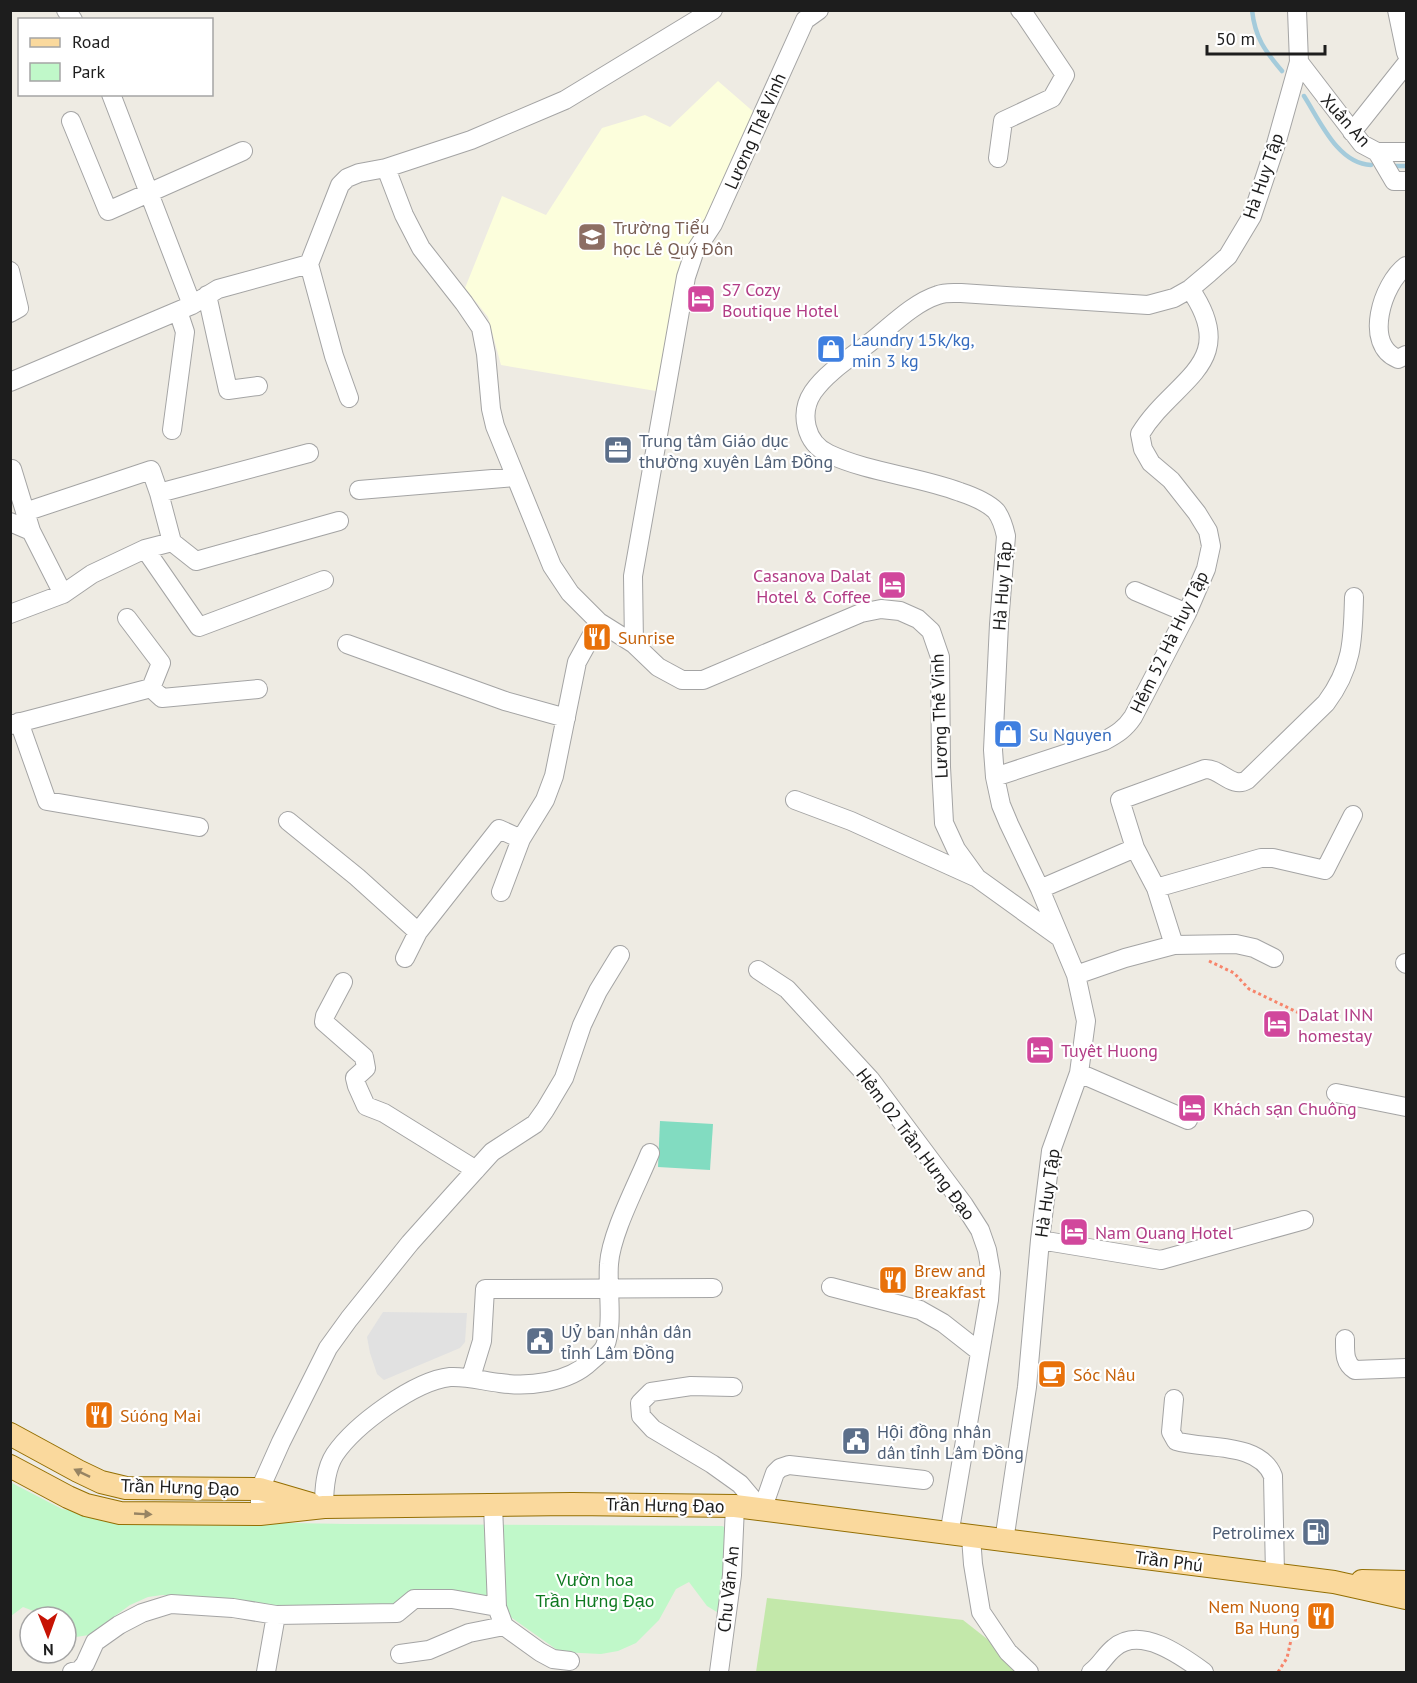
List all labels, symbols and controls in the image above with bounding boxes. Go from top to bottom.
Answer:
legend [18,18,213,96]
scale bar [1207,18,1326,56]
text: 50 m [1216,27,1255,50]
text: Road [72,30,110,53]
text: Park [72,60,105,83]
street label: Lương Thế Vinh [719,69,791,193]
street label: Xuân An [1316,89,1376,151]
street label: Hà Huy Tập [1238,130,1288,222]
place label: Trường Tiểu học Lê Quý Đôn [613,216,733,260]
school or university icon: Trường Tiểu học Lê Quý Đôn [576,221,608,253]
place label: S7 Cozy Boutique Hotel [722,278,839,322]
hotel icon: S7 Cozy Boutique Hotel [685,283,717,315]
place label: Laundry 15k/kg, min 3 kg [852,328,975,372]
shop icon: Laundry 15k/kg, min 3 kg [815,333,847,365]
place label: Trung tâm Giáo dục thường xuyên Lâm Đồng [639,429,833,473]
office icon: Trung tâm Giáo dục thường xuyên Lâm Đồng [602,434,634,466]
street label: Hà Huy Tập [987,541,1017,631]
place label: Casanova Dalat Hotel & Coffee [753,564,871,608]
street label: Hẻm 52 Hà Huy Tập [1125,567,1213,717]
hotel icon: Casanova Dalat Hotel & Coffee [876,569,908,601]
restaurant icon: Sunrise [581,621,613,653]
place label: Sunrise [618,626,675,649]
street label: Lương Thế Vinh [925,653,953,779]
shop icon: Su Nguyen [992,718,1024,750]
place label: Su Nguyen [1029,723,1112,746]
place label: Dalat INN homestay [1298,1003,1373,1047]
hotel icon: Dalat INN homestay [1261,1008,1293,1040]
hotel icon: Tuyêt Huong [1024,1034,1056,1066]
place label: Tuyêt Huong [1061,1039,1158,1062]
street label: Hẻm 02 Trần Hưng Đạo [851,1064,981,1224]
hotel icon: Khách sạn Chuông [1176,1092,1208,1124]
place label: Khách sạn Chuông [1213,1097,1357,1120]
street label: Hà Huy Tập [1029,1147,1065,1239]
hotel icon: Nam Quang Hotel [1058,1216,1090,1248]
place label: Nam Quang Hotel [1095,1221,1234,1244]
place label: Brew and Breakfast [914,1259,986,1303]
restaurant icon: Brew and Breakfast [877,1264,909,1296]
place label: Uỷ ban nhân dân tỉnh Lâm Đồng [561,1320,692,1364]
public building icon: Uỷ ban nhân dân tỉnh Lâm Đồng [524,1325,556,1357]
cafe icon: Sóc Nâu [1036,1358,1068,1390]
place label: Sóc Nâu [1073,1363,1135,1386]
restaurant icon: Súóng Mai [83,1399,115,1431]
place label: Súóng Mai [120,1404,201,1427]
place label: Hội đồng nhân dân tỉnh Lâm Đồng [877,1420,1024,1464]
public building icon: Hội đồng nhân dân tỉnh Lâm Đồng [840,1425,872,1457]
one-way arrow [73,1469,90,1478]
street label: Trần Hưng Đạo [120,1473,240,1501]
street label: Trần Hưng Đạo [605,1492,725,1518]
one-way arrow [133,1509,152,1518]
fuel station icon: Petrolimex [1300,1516,1332,1548]
place label: Petrolimex [1212,1521,1295,1544]
street label: Chu Văn An [712,1545,744,1633]
street label: Trần Phú [1134,1545,1204,1577]
park label: Vườn hoa Trần Hưng Đạo [536,1568,654,1612]
place label: Nem Nuong Ba Hung [1208,1595,1300,1639]
restaurant icon: Nem Nuong Ba Hung [1305,1600,1337,1632]
north arrow [18,1605,78,1665]
text: N [43,1640,54,1660]

